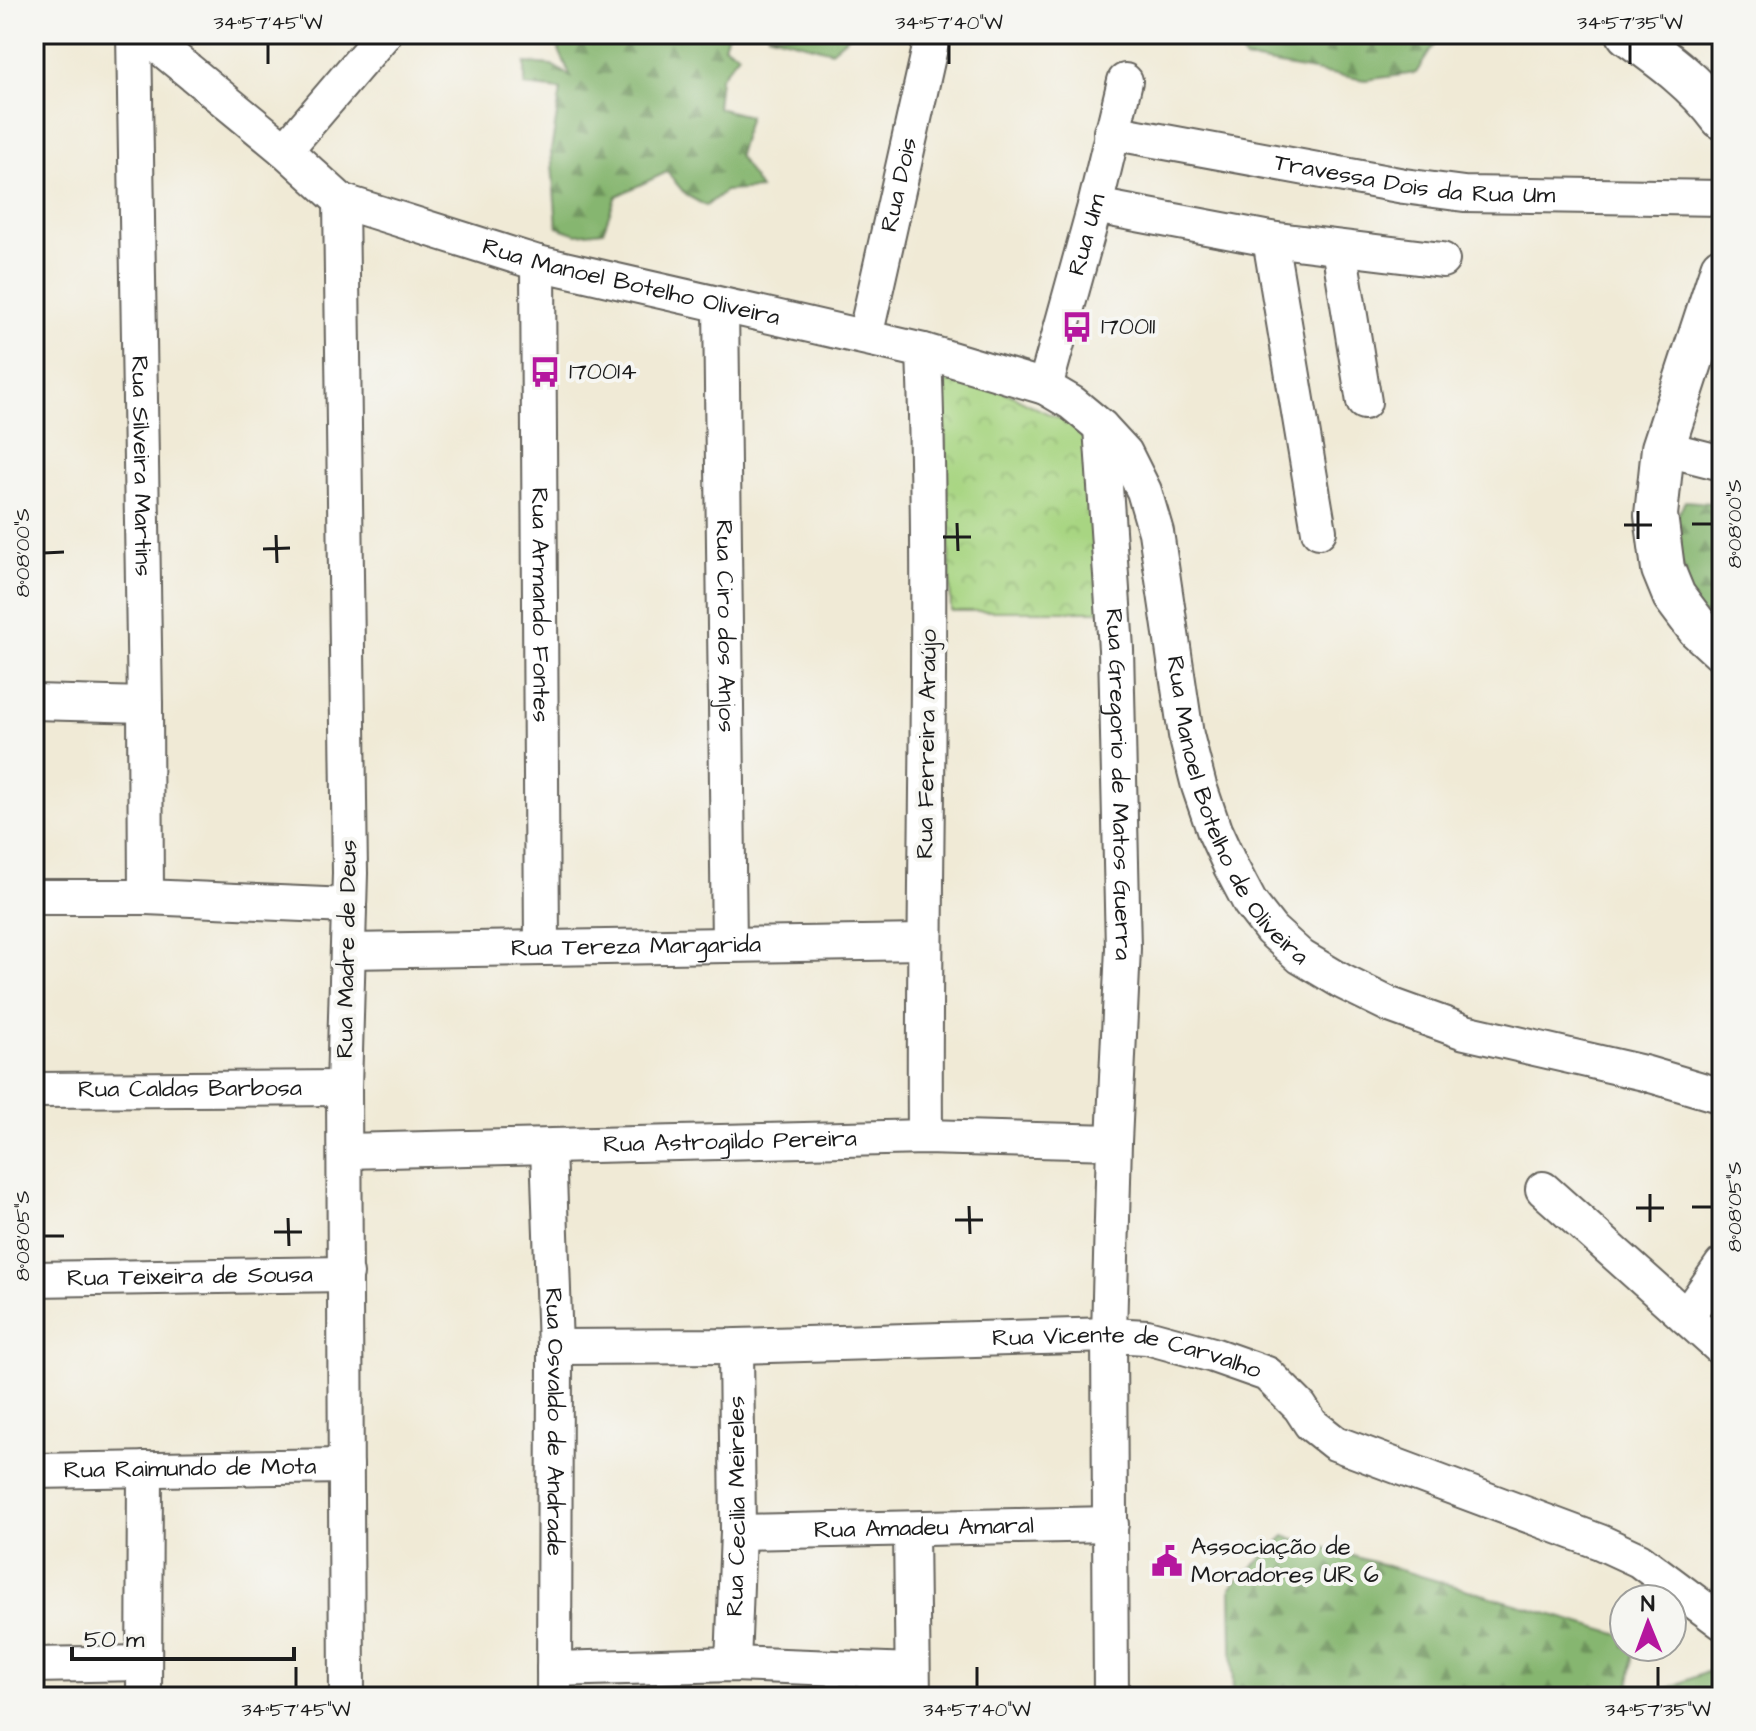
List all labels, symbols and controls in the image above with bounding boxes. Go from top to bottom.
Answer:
text: 34°57'45"W [213,9,323,37]
text: 34°57'40"W [895,9,1003,37]
text: 34°57'35"W [1577,9,1683,37]
street label: Rua Dois [872,134,926,235]
street label: Travessa Dois da Rua Um [1271,145,1556,212]
street label: Rua Um [1060,190,1114,279]
street label: Rua Manoel Botelho Oliveira [478,230,783,335]
bus stop icon: 170011 [1060,310,1094,344]
place label: 170011 [1101,310,1155,344]
street label: Rua Silveira Martins [122,355,160,577]
bus stop icon: 170014 [528,355,562,389]
place label: 170014 [569,355,637,389]
text: 8°08'00"S [1721,479,1749,569]
street label: Rua Armando Fontes [522,487,558,723]
text: 8°08'00"S [9,508,37,598]
street label: Rua Ciro dos Anjos [707,519,743,733]
street label: Rua Gregorio de Matos Guerra [1096,607,1140,961]
street label: Rua Ferreira Araújo [908,628,946,859]
street label: Rua Manoel Botelho de Oliveira [1158,654,1316,973]
street label: Rua Madre de Deus [328,839,366,1059]
street label: Rua Tereza Margarida [511,928,761,965]
street label: Rua Caldas Barbosa [78,1071,302,1107]
street label: Rua Astrogildo Pereira [603,1122,857,1162]
text: 8°08'05"S [1721,1162,1749,1252]
text: 8°08'05"S [9,1191,37,1281]
street label: Rua Teixeira de Sousa [67,1258,313,1295]
street label: Rua Osvaldo de Andrade [536,1287,572,1556]
street label: Rua Vicente de Carvalho [992,1318,1266,1388]
street label: Rua Cecilia Meireles [718,1396,755,1617]
street label: Rua Raimundo de Mota [63,1449,317,1488]
street label: Rua Amadeu Amaral [814,1509,1034,1547]
place label: Associação de Moradores UR 6 [1191,1530,1379,1592]
public building icon: Associação de Moradores UR 6 [1150,1544,1184,1578]
north arrow [1608,1583,1688,1663]
text: N [1641,1589,1655,1620]
scale bar [72,1611,294,1661]
text: 50 m [84,1623,145,1657]
text: 34°57'45"W [241,1696,351,1724]
text: 34°57'40"W [923,1696,1031,1724]
text: 34°57'35"W [1605,1696,1711,1724]

